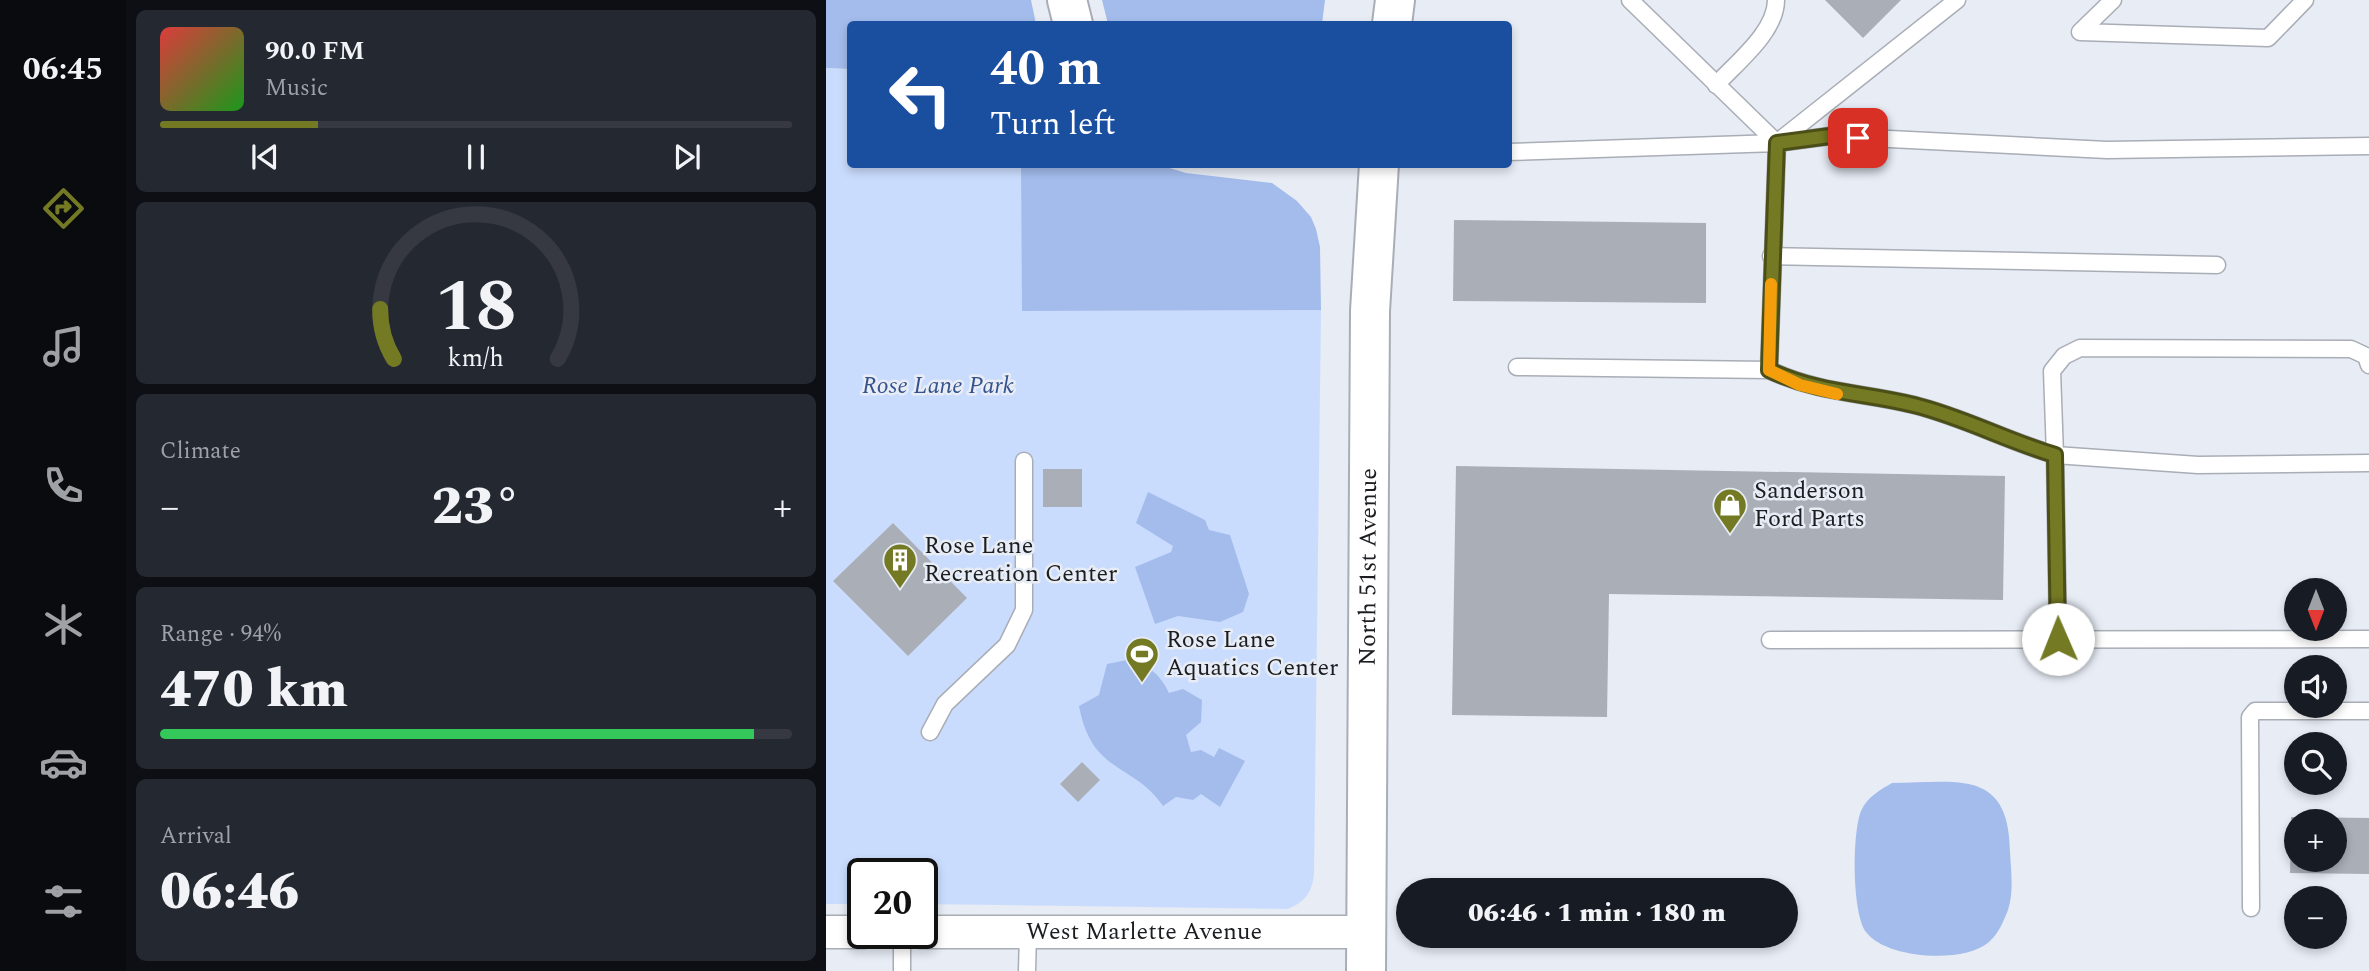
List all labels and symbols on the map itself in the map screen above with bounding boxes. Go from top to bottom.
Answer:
pin [1828,108,1888,168]
park label: Rose Lane Park [862,368,1014,404]
street label: North 51st Avenue [1350,468,1387,666]
place label: Sanderson Ford Parts [1754,473,1865,537]
shop icon: Sanderson Ford Parts [1711,486,1749,535]
place label: Rose Lane Recreation Center [924,528,1118,592]
building icon: Rose Lane Recreation Center [881,541,919,590]
north arrow [2284,578,2347,640]
position arrow [2021,602,2095,676]
place label: Rose Lane Aquatics Center [1166,622,1339,686]
sports icon: Rose Lane Aquatics Center [1123,635,1161,684]
speed limit sign: 20 [847,858,938,949]
street label: West Marlette Avenue [1026,914,1262,950]

